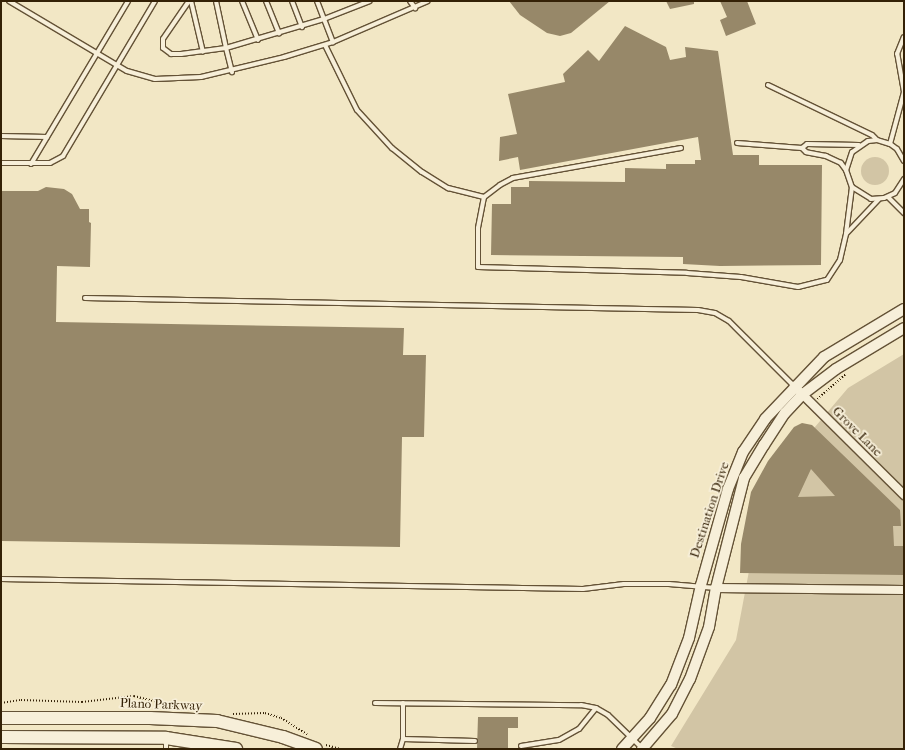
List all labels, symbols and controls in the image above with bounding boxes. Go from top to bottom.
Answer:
street label: Grove Lane [829,404,885,460]
street label: Destination Drive [687,460,733,560]
street label: Plano Parkway [120,696,202,714]

